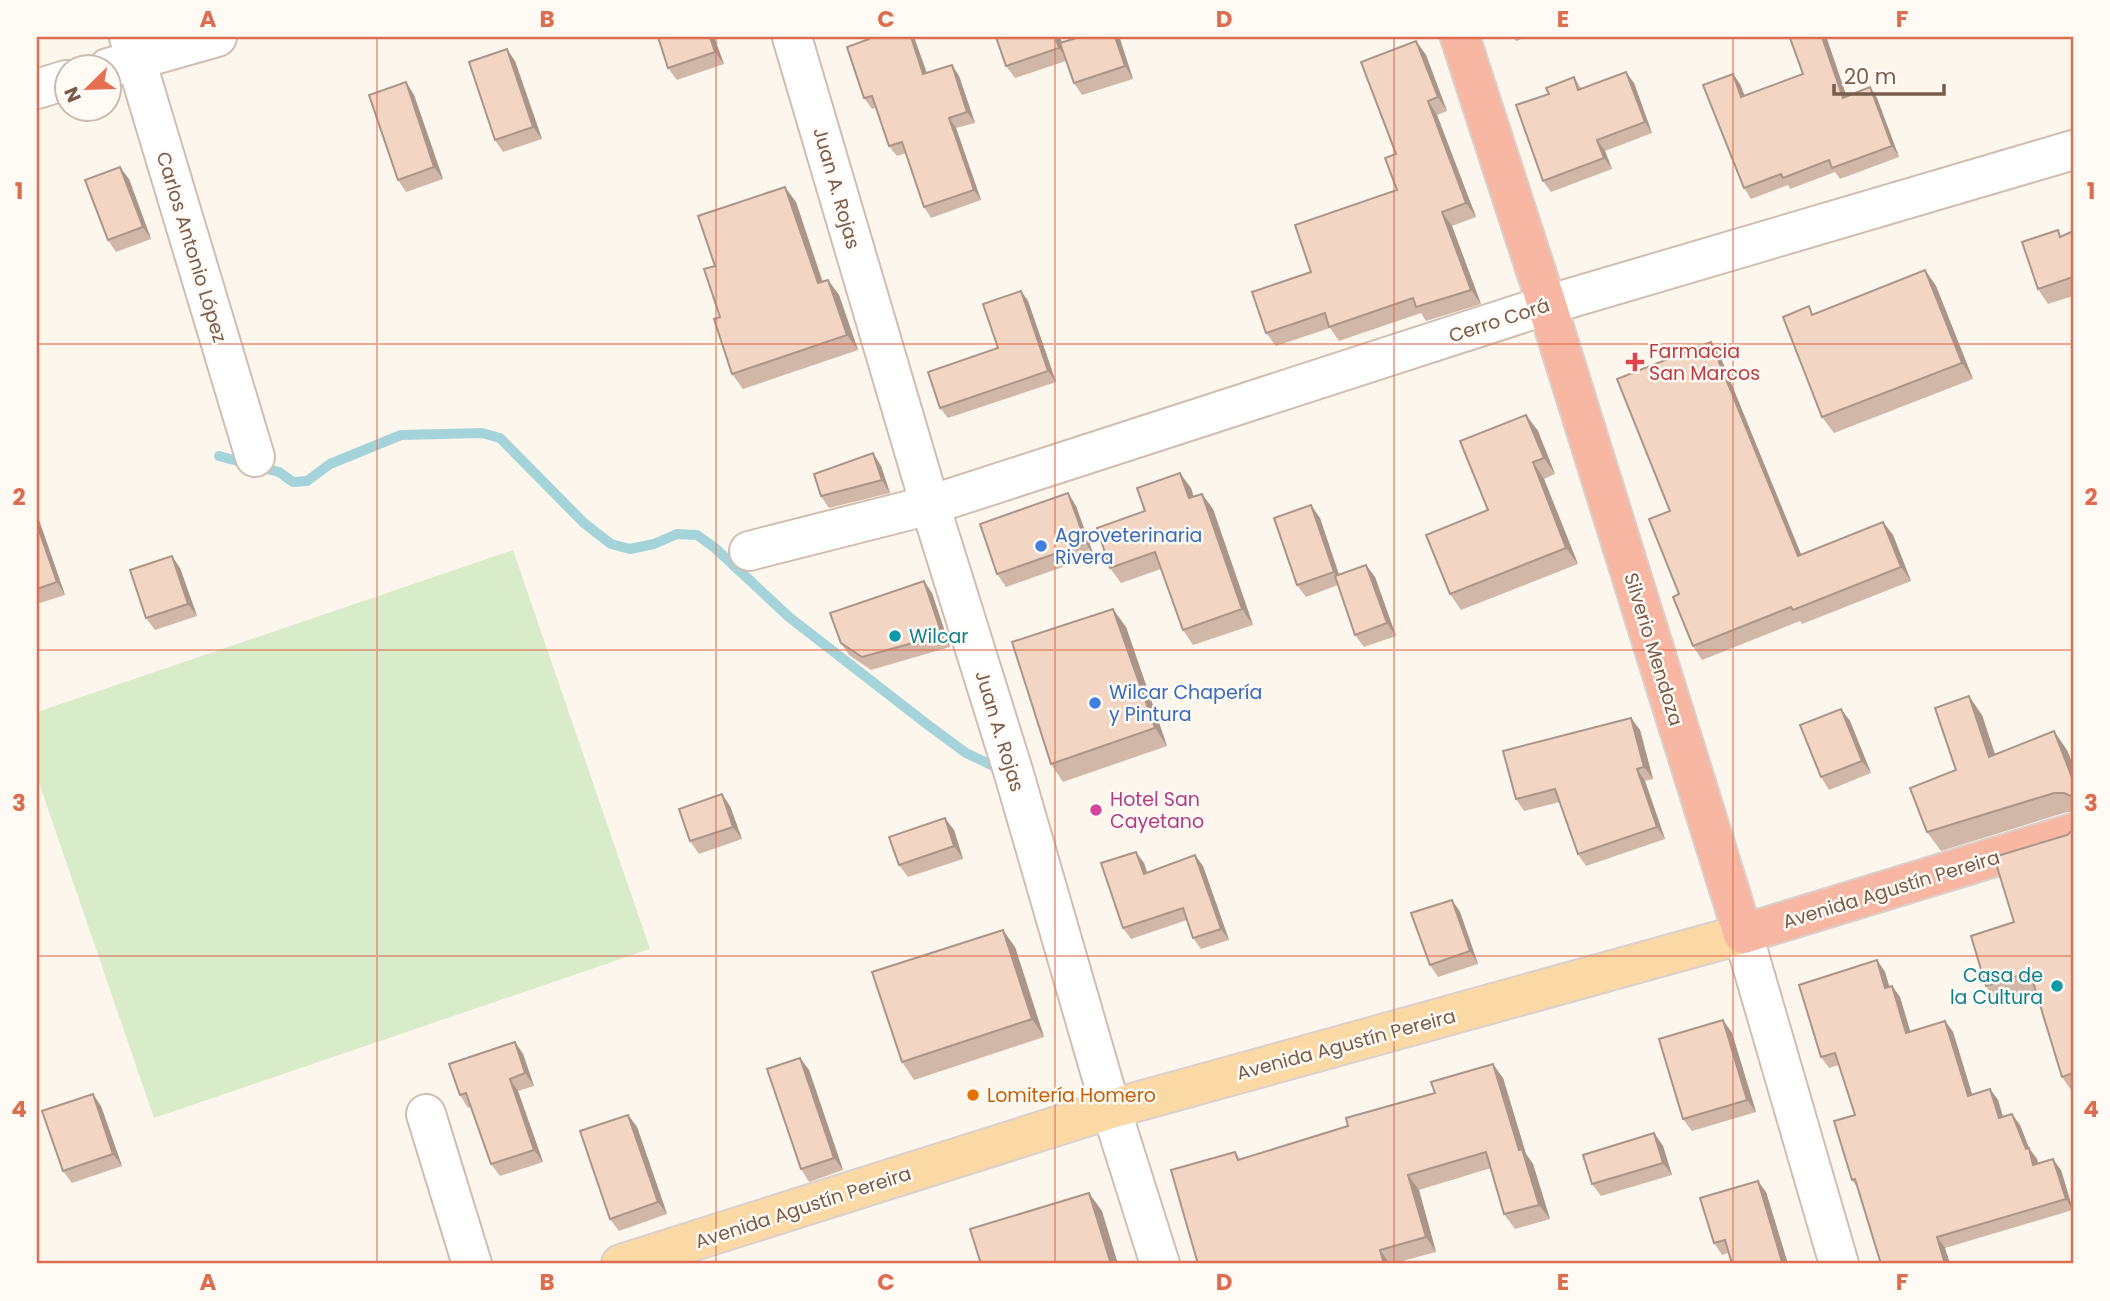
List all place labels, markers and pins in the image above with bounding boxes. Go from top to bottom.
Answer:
place label: Farmacia San Marcos [1649,338,1760,387]
marker: Farmacia San Marcos [1627,354,1643,370]
place label: Agroveterinaria Rivera [1055,522,1202,571]
marker: Agroveterinaria Rivera [1033,538,1049,554]
place label: Wilcar [909,623,968,650]
marker: Wilcar [887,628,903,644]
place label: Wilcar Chapería y Pintura [1109,679,1262,728]
marker: Wilcar Chapería y Pintura [1087,695,1103,711]
place label: Hotel San Cayetano [1110,786,1204,835]
marker: Hotel San Cayetano [1088,802,1104,818]
place label: Casa de la Cultura [1950,962,2043,1011]
marker: Casa de la Cultura [2049,978,2065,994]
place label: Lomitería Homero [987,1082,1156,1109]
marker: Lomitería Homero [965,1087,981,1103]

